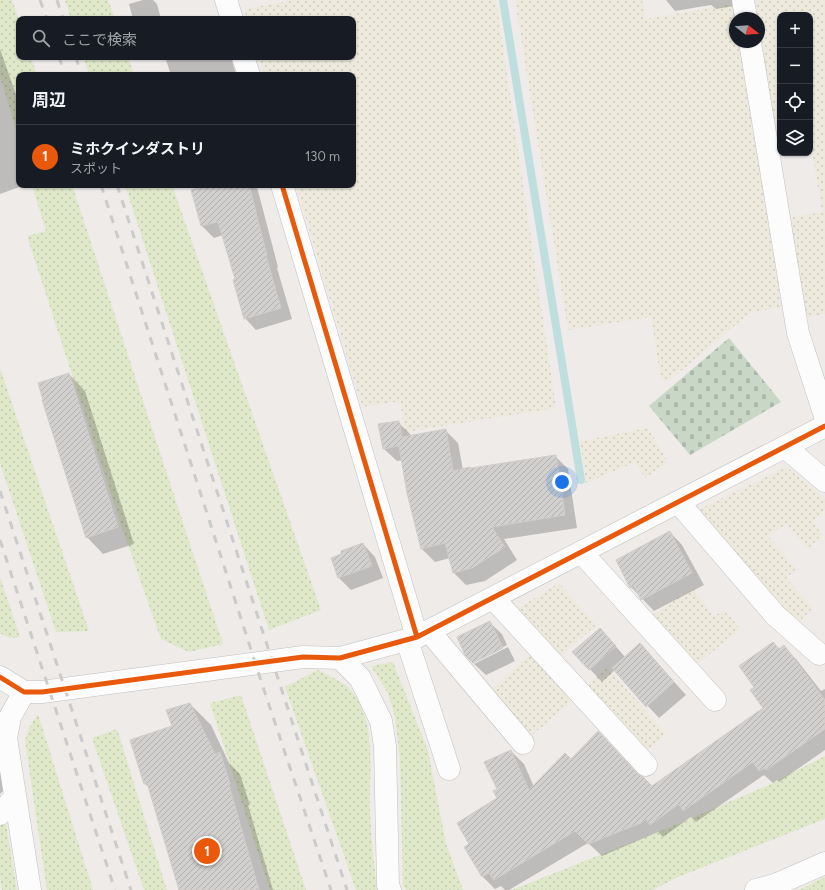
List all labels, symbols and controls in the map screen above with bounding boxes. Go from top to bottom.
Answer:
north arrow [729,12,765,48]
map controls [777,12,813,156]
button: + [777,12,813,48]
search box [16,16,356,60]
icon: search [30,27,52,49]
text: ここで検索 [62,31,137,49]
button: − [777,48,813,84]
button: locate [777,84,813,120]
text: 周辺 [32,90,66,110]
button: layers [777,120,813,156]
text: ミホクインダストリ [70,140,205,158]
text: 1 [42,149,48,164]
text: 130 m [305,149,340,164]
text: スポット [70,161,122,176]
your location [552,472,572,492]
pin: 1 [194,836,220,866]

